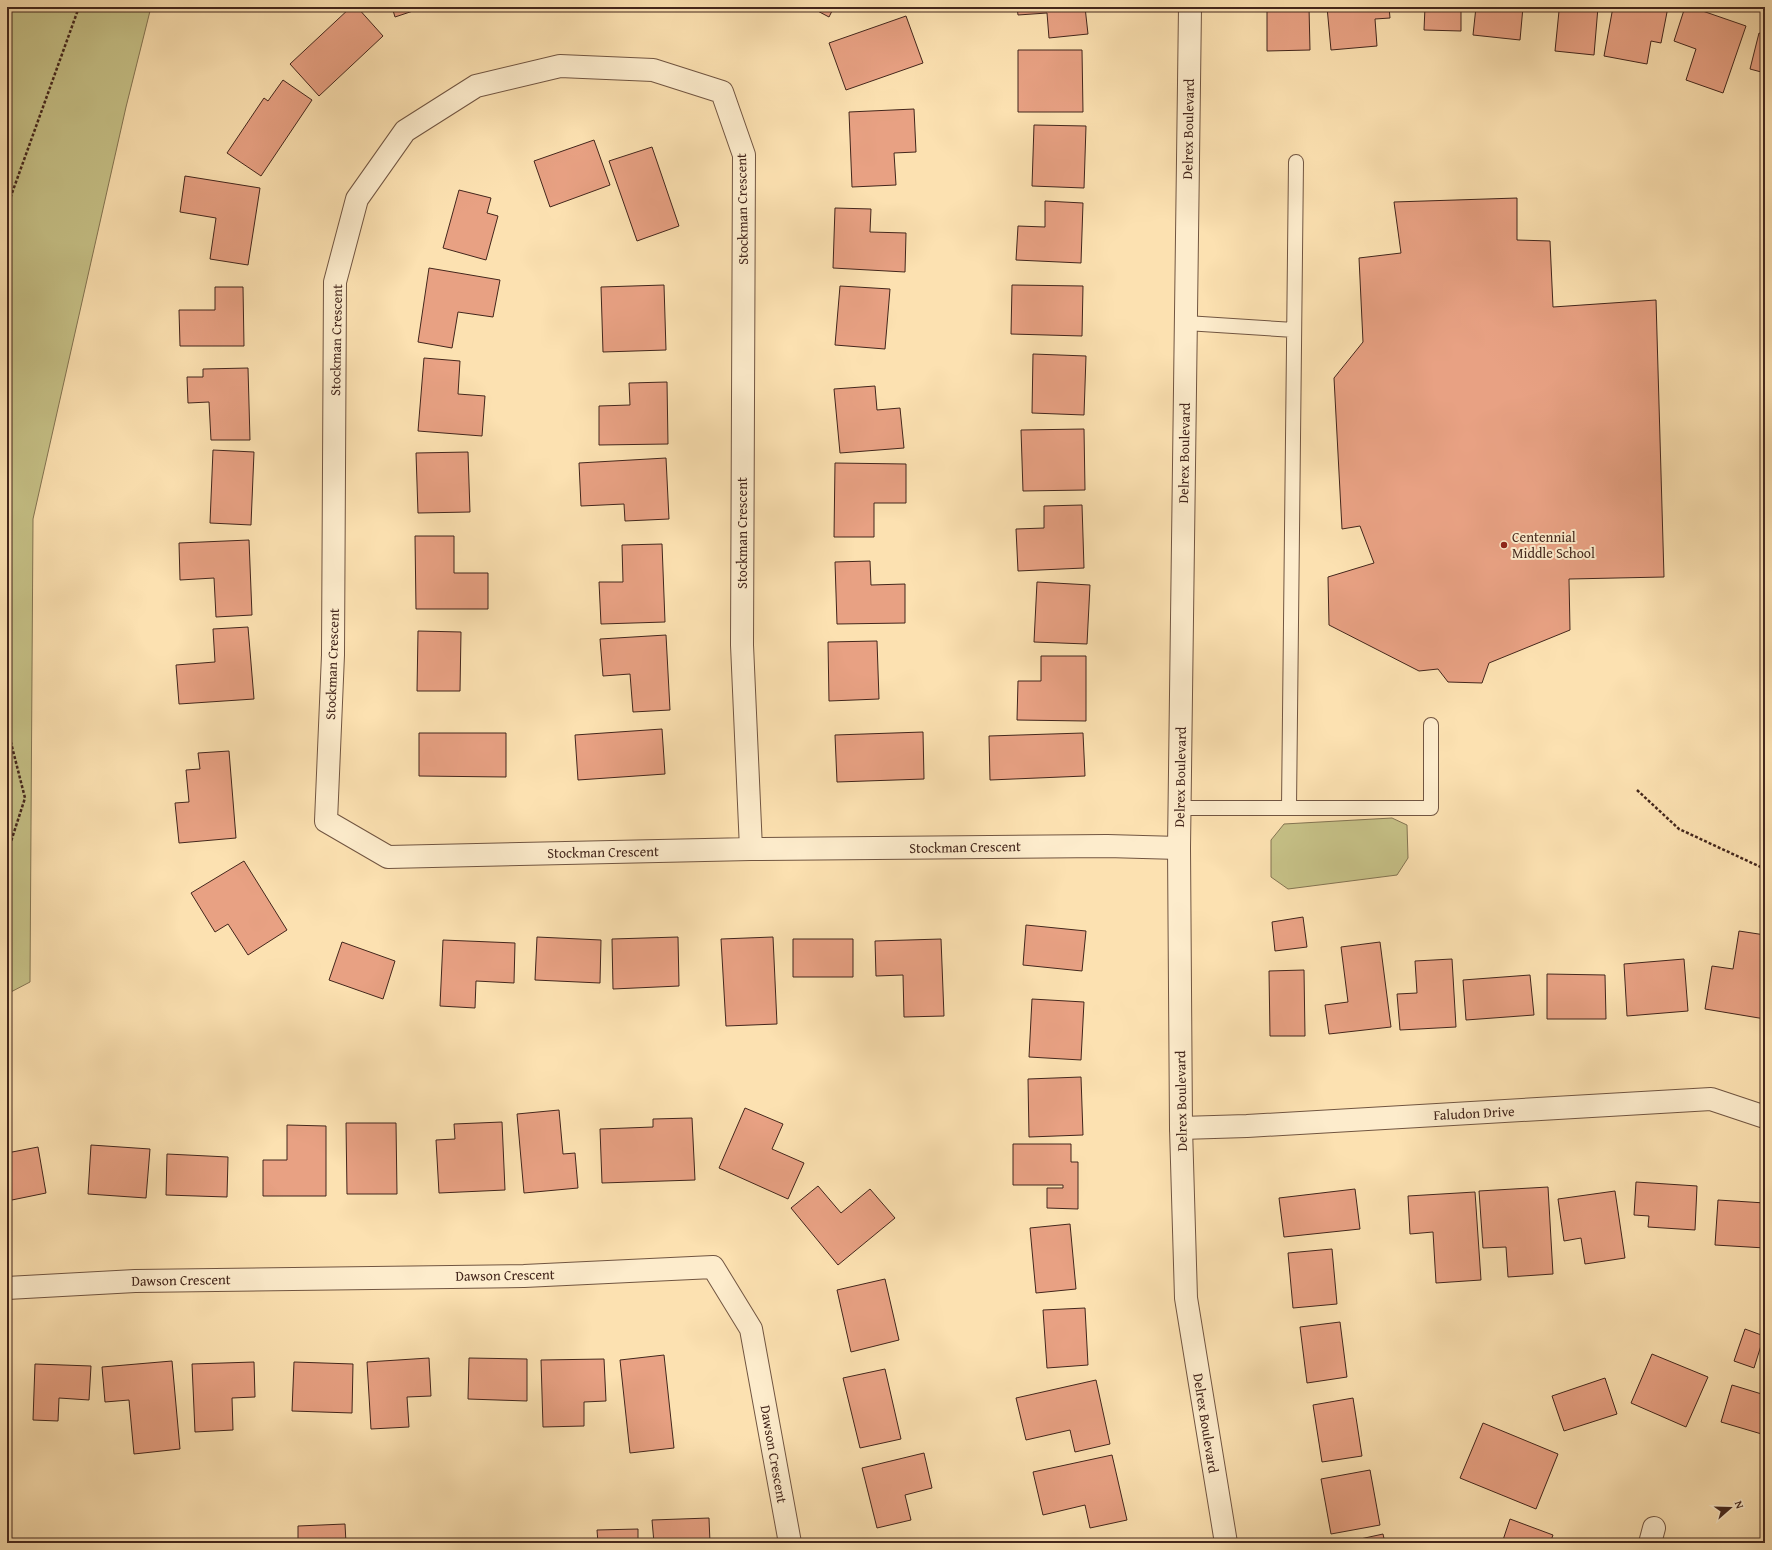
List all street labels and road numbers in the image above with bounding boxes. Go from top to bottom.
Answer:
street label: Delrex Boulevard [1177,78,1199,180]
street label: Stockman Crescent [731,153,753,265]
street label: Stockman Crescent [325,284,347,396]
street label: Delrex Boulevard [1173,402,1195,504]
street label: Stockman Crescent [732,477,752,589]
street label: Stockman Crescent [320,608,344,720]
street label: Delrex Boulevard [1169,726,1191,828]
street label: Stockman Crescent [909,836,1021,858]
street label: Stockman Crescent [547,841,659,863]
street label: Delrex Boulevard [1170,1050,1192,1152]
street label: Faludon Drive [1433,1101,1516,1125]
street label: Dawson Crescent [455,1264,555,1286]
street label: Dawson Crescent [131,1269,231,1291]
street label: Delrex Boulevard [1188,1372,1224,1475]
street label: Dawson Crescent [756,1403,792,1505]

